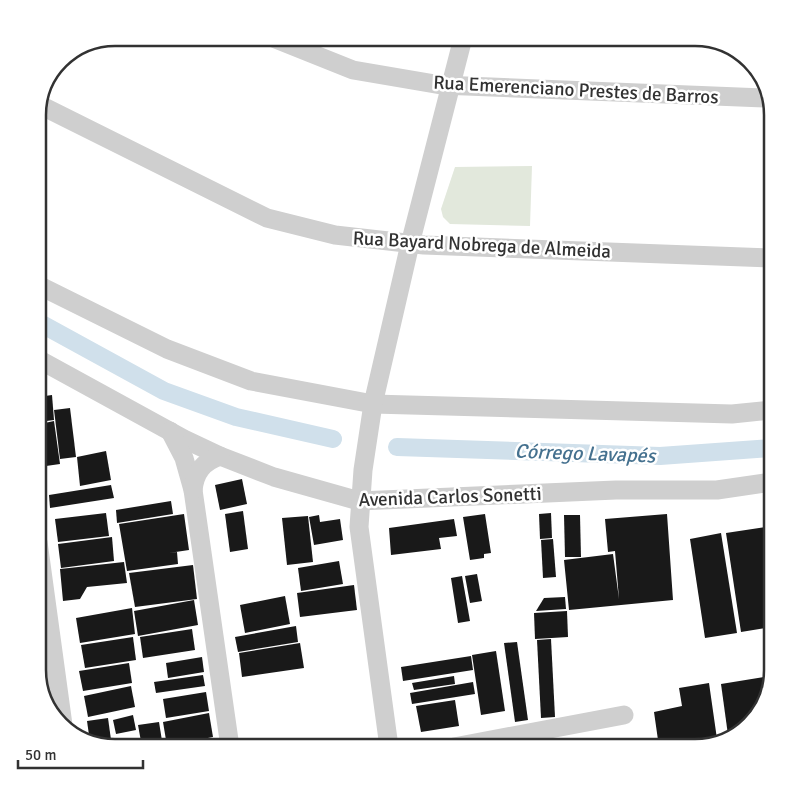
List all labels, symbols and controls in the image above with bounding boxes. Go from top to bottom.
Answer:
street label: Rua Emerenciano Prestes de Barros [433,71,719,109]
street label: Rua Bayard Nobrega de Almeida [352,226,612,264]
water label: Córrego Lavapés [514,439,658,469]
street label: Avenida Carlos Sonetti [358,482,542,512]
scale bar [18,738,142,770]
text: 50 m [25,746,56,764]

